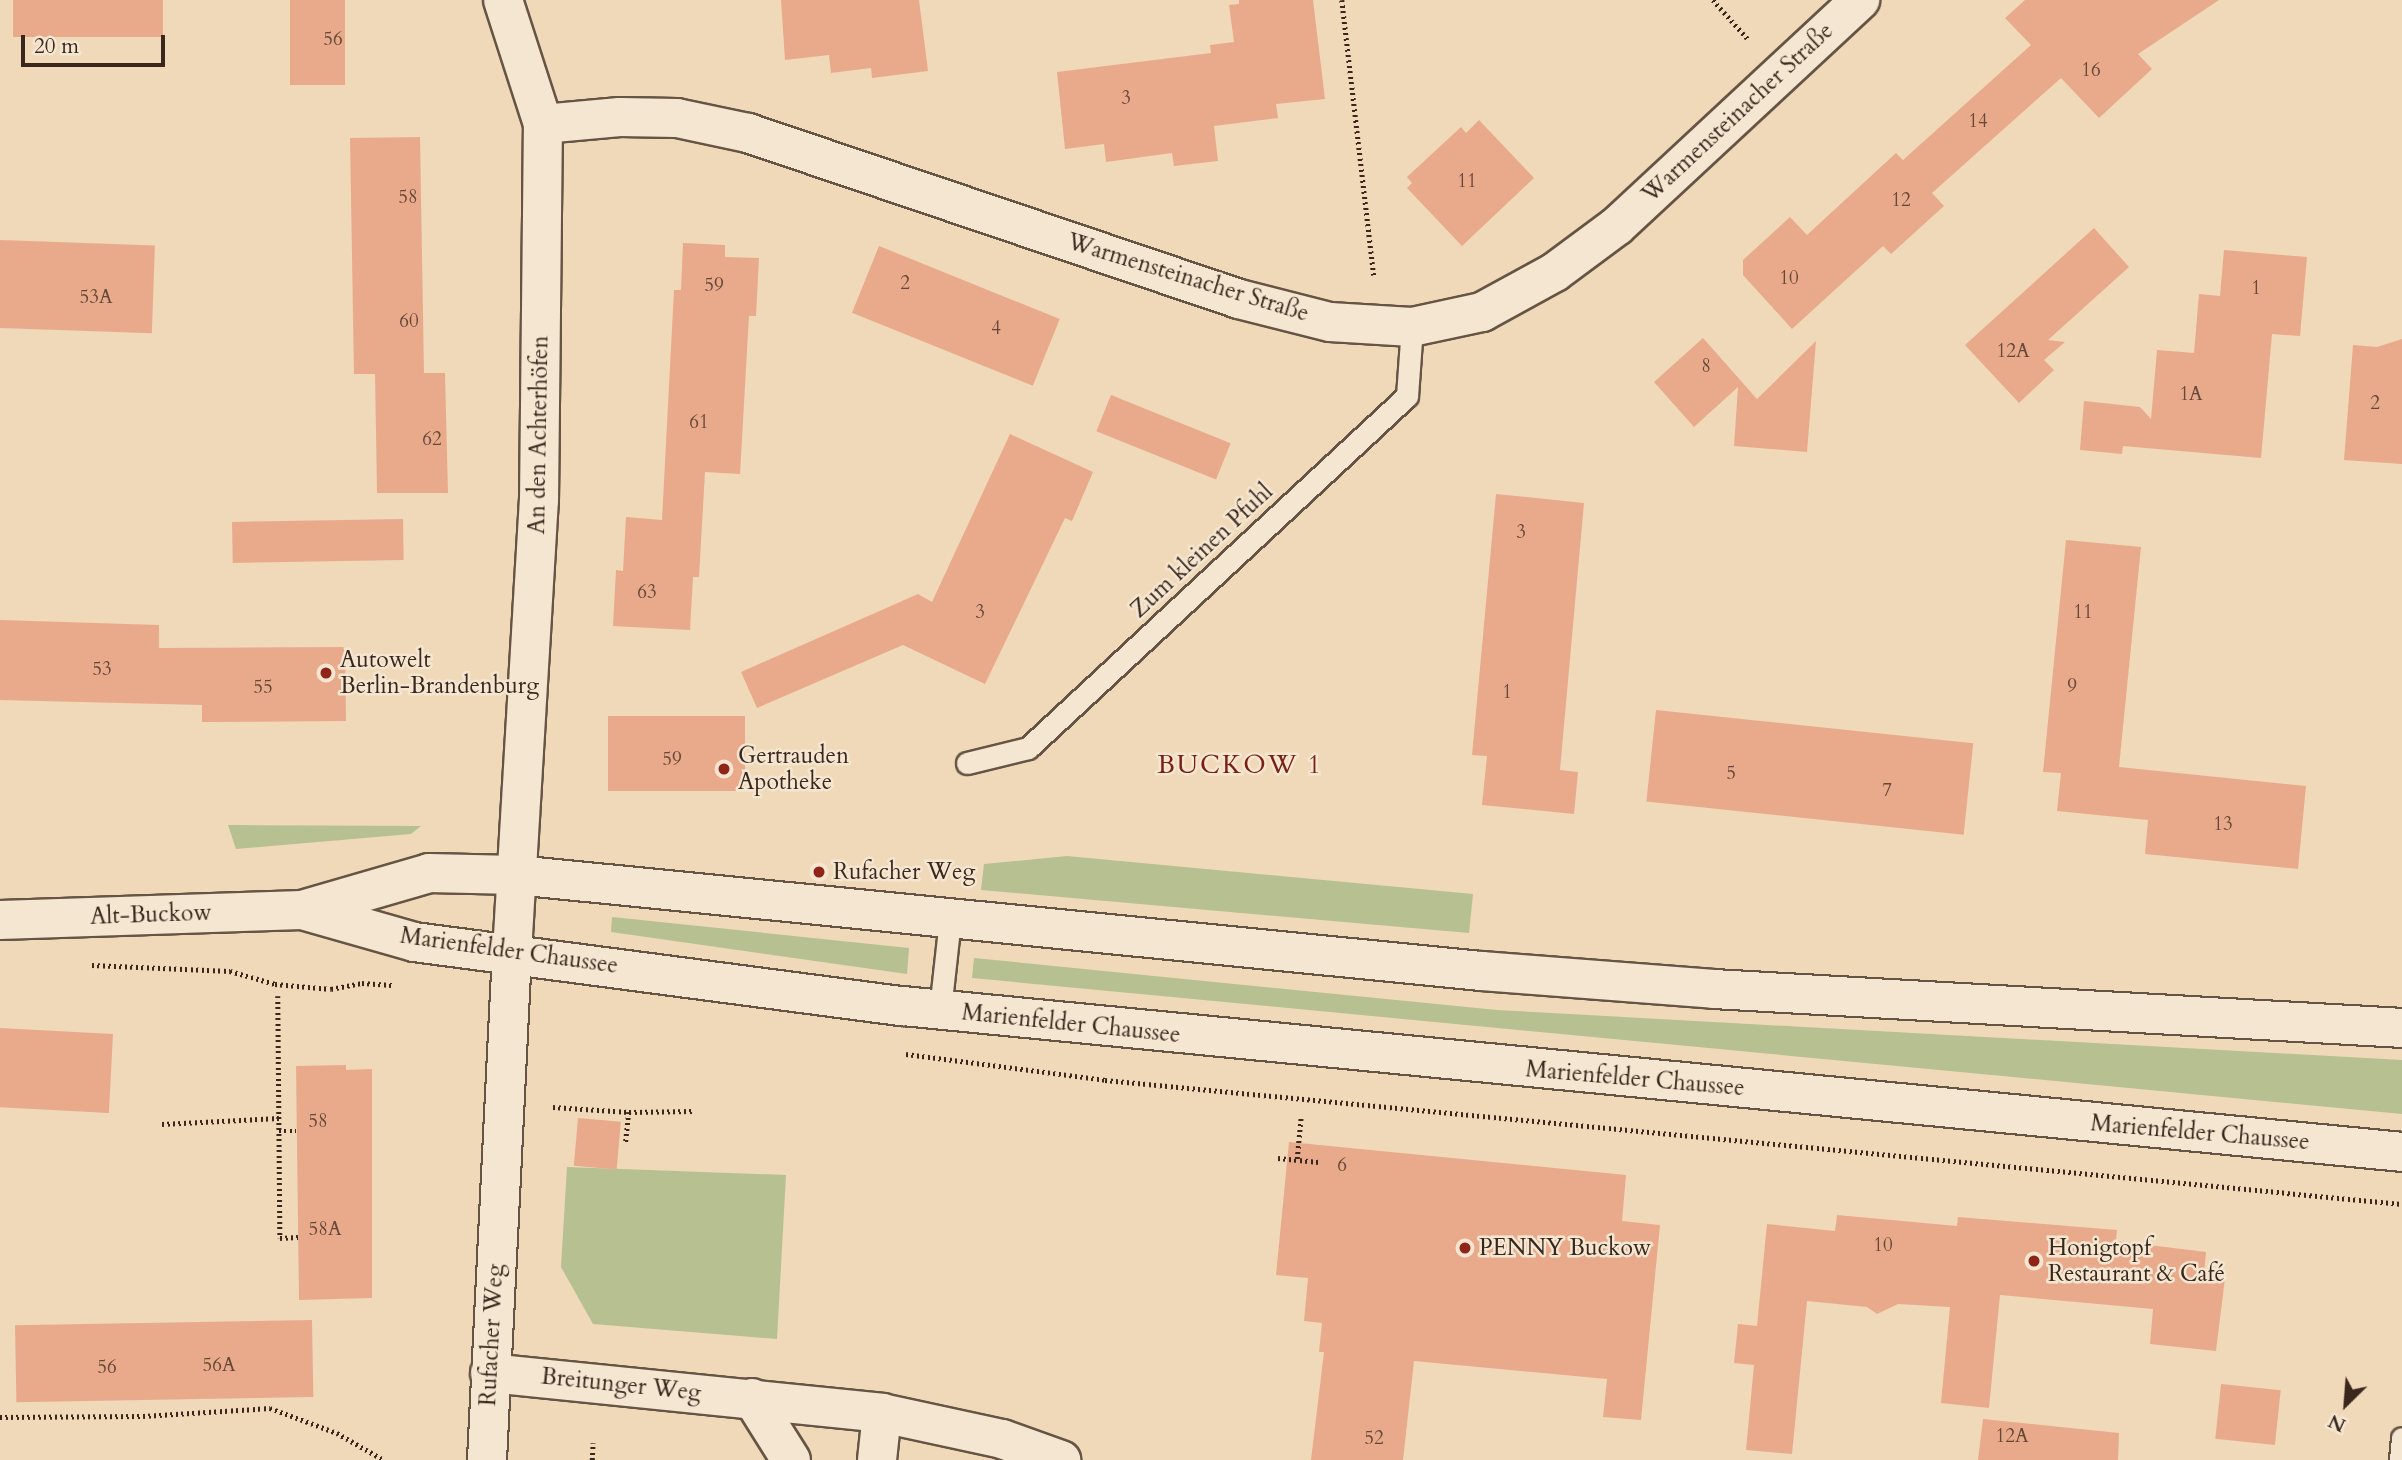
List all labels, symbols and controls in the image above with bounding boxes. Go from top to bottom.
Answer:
street label: Warmensteinacher Straße [1637,17,1839,209]
scale bar [24,21,168,65]
house number: 56 [323,29,343,51]
text: 20 m [34,32,79,61]
house number: 16 [2081,60,2101,82]
house number: 3 [1121,88,1131,110]
house number: 14 [1968,111,1988,133]
house number: 11 [1457,171,1477,193]
house number: 58 [398,187,418,209]
house number: 12 [1891,190,1911,212]
street label: Warmensteinacher Straße [1064,228,1312,328]
house number: 10 [1779,268,1799,290]
house number: 2 [900,273,910,295]
house number: 59 [704,275,724,297]
house number: 1 [2251,278,2261,300]
house number: 53A [80,287,112,309]
house number: 60 [399,311,419,333]
house number: 4 [991,318,1001,340]
street label: An den Achterhöfen [523,335,555,535]
house number: 12A [1997,341,2029,363]
house number: 8 [1701,356,1711,378]
house number: 1A [2179,384,2203,406]
house number: 2 [2370,393,2380,415]
house number: 61 [689,412,709,434]
house number: 62 [422,429,442,451]
street label: Zum kleinen Pfuhl [1125,478,1279,624]
house number: 3 [1516,522,1526,544]
house number: 63 [637,582,657,604]
house number: 3 [975,602,985,624]
house number: 11 [2073,602,2093,624]
place label: Autowelt Berlin-Brandenburg [340,646,539,700]
house number: 53 [92,659,112,681]
marker: Autowelt Berlin-Brandenburg [318,665,334,681]
house number: 9 [2067,676,2077,698]
house number: 55 [253,677,273,699]
house number: 1 [1502,682,1512,704]
place label: Gertrauden Apotheke [738,742,849,796]
house number: 59 [662,749,682,771]
district label: BUCKOW 1 [1158,749,1322,781]
marker: Gertrauden Apotheke [716,761,732,777]
house number: 5 [1726,763,1736,785]
house number: 7 [1882,780,1892,802]
house number: 13 [2213,814,2233,836]
place label: Rufacher Weg [833,858,975,886]
marker: Rufacher Weg [811,864,827,880]
street label: Alt-Buckow [90,899,212,931]
street label: Marienfelder Chaussee [398,922,620,980]
street label: Marienfelder Chaussee [960,999,1182,1049]
street label: Marienfelder Chaussee [1524,1056,1746,1102]
street label: Marienfelder Chaussee [2089,1110,2311,1156]
house number: 58 [308,1111,328,1133]
house number: 6 [1337,1155,1347,1177]
house number: 58A [309,1219,341,1241]
place label: PENNY Buckow [1479,1234,1651,1262]
place label: Honigtopf Restaurant & Café [2048,1234,2225,1288]
house number: 10 [1873,1235,1893,1257]
marker: PENNY Buckow [1457,1240,1473,1256]
marker: Honigtopf Restaurant & Café [2026,1253,2042,1269]
street label: Rufacher Weg [474,1263,510,1407]
house number: 56A [203,1355,235,1377]
house number: 56 [97,1357,117,1379]
street label: Breitunger Weg [540,1363,702,1407]
north arrow [2311,1369,2381,1439]
text: N [2324,1408,2350,1438]
house number: 12A [1996,1426,2028,1448]
house number: 52 [1364,1428,1384,1450]

